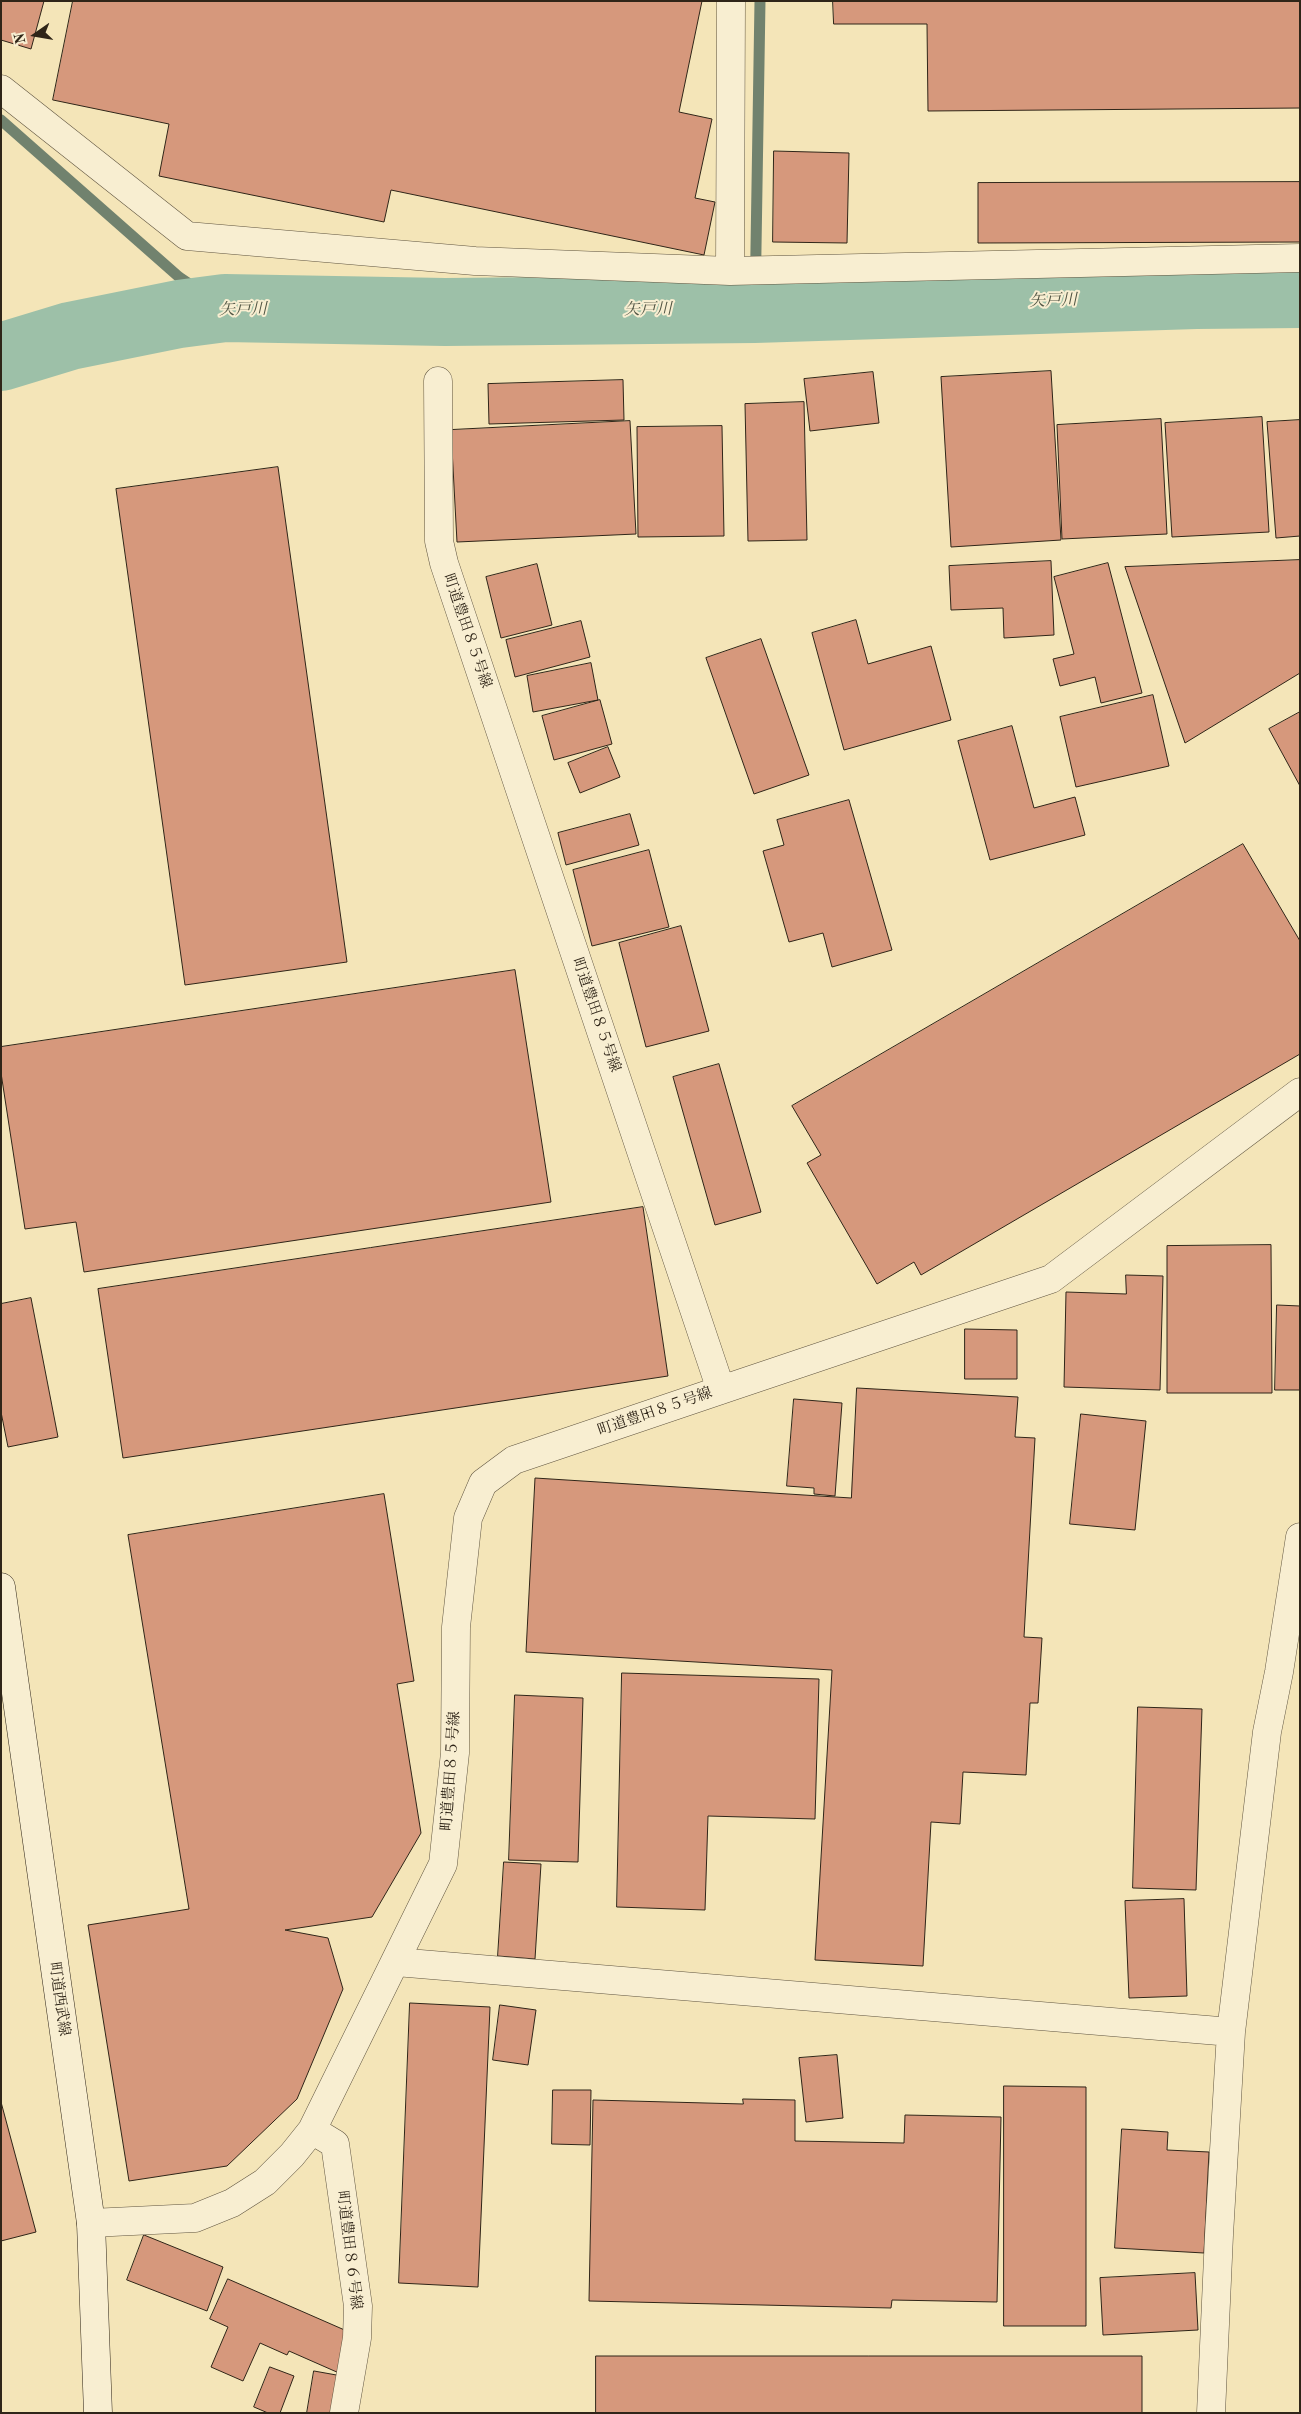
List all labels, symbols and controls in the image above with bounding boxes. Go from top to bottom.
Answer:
north arrow [10,10,60,60]
text: N [12,32,28,45]
water label: 矢戸川 [1029,291,1077,311]
water label: 矢戸川 [219,300,267,320]
water label: 矢戸川 [624,300,672,320]
street label: 町道豊田８５号線 [439,571,495,691]
street label: 町道豊田８５号線 [568,955,624,1075]
street label: 町道豊田８５号線 [595,1384,715,1440]
street label: 町道豊田８５号線 [438,1711,464,1831]
street label: 町道西武線 [45,1961,73,2037]
street label: 町道豊田８６号線 [333,2189,365,2311]

